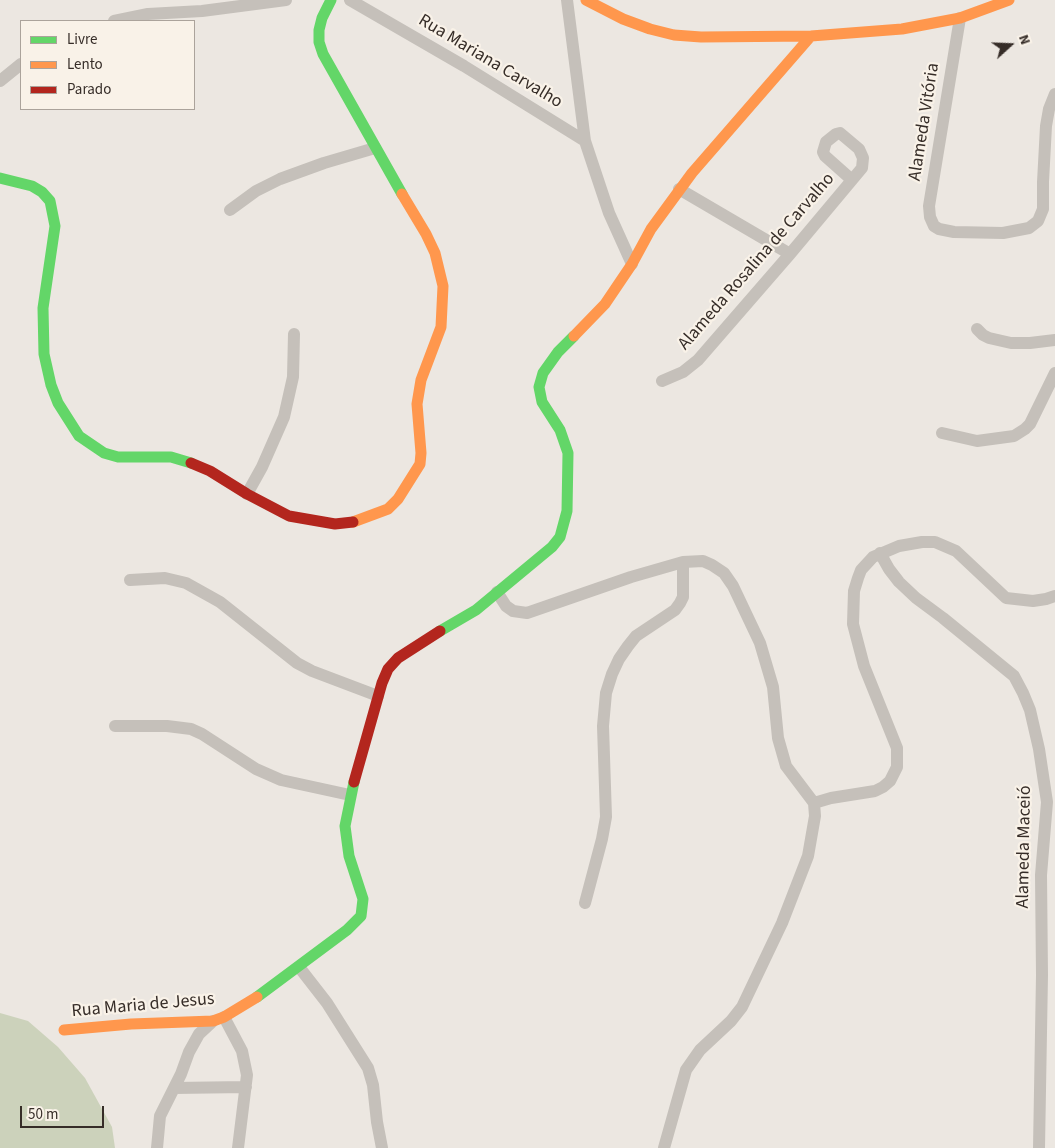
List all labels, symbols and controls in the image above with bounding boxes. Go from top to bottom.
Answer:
street label: Rua Mariana Carvalho [414,10,566,114]
legend [20,20,195,110]
north arrow [985,20,1035,70]
text: Livre [67,29,97,50]
text: N [1013,32,1035,48]
text: Lento [67,54,103,75]
street label: Alameda Vitória [905,62,945,182]
text: Parado [67,79,111,100]
street label: Alameda Rosalina de Carvalho [674,169,840,355]
street label: Alameda Maceió [1013,785,1037,909]
street label: Rua Maria de Jesus [71,989,215,1023]
scale bar [22,1096,106,1128]
text: 50 m [28,1104,58,1125]

